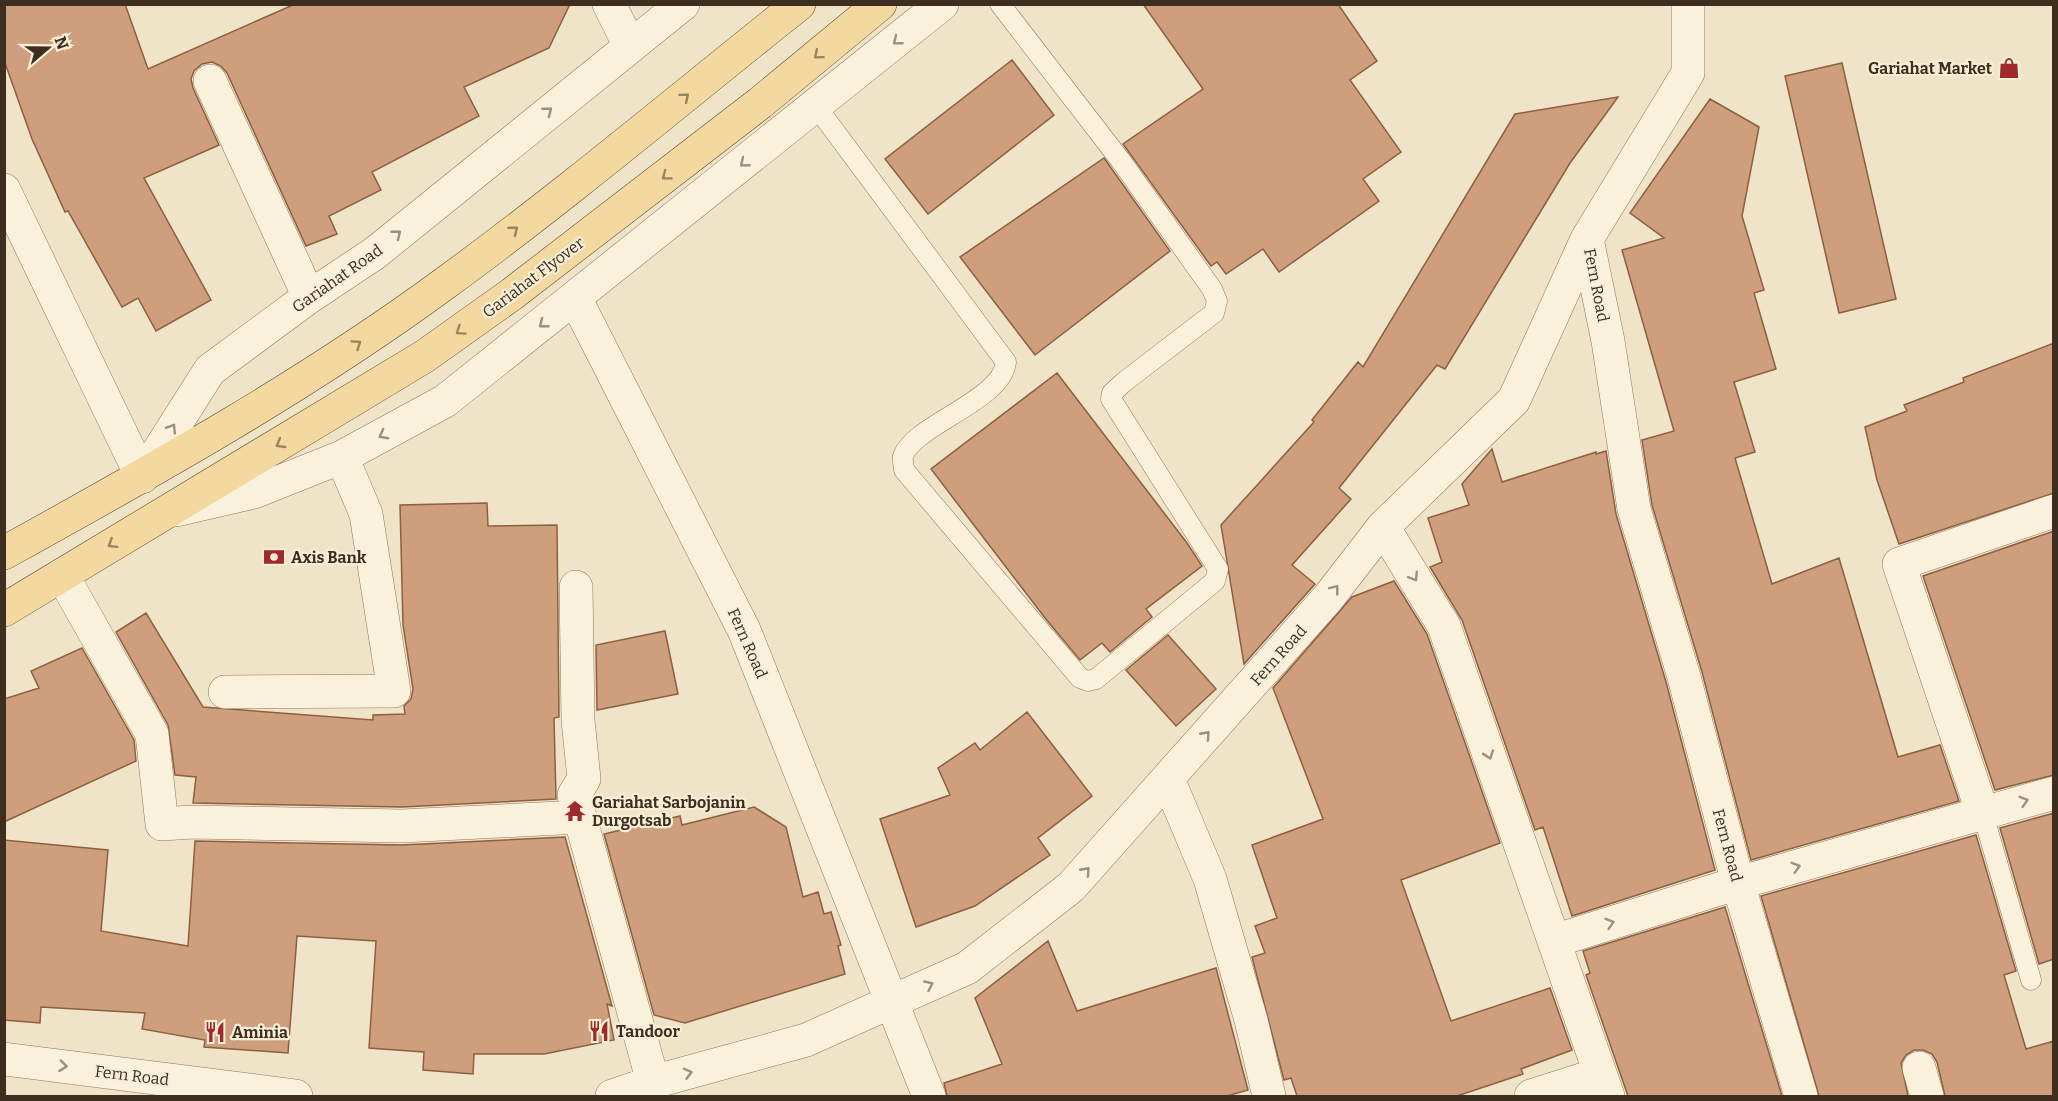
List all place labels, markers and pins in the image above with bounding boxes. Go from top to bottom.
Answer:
shop icon: Gariahat Market [1997,56,2021,80]
place label: Gariahat Market [1868,59,1993,78]
bank icon: Axis Bank [262,545,286,569]
place label: Axis Bank [291,548,367,567]
place label: Gariahat Sarbojanin Durgotsab [592,793,746,830]
temple icon: Gariahat Sarbojanin Durgotsab [563,799,587,823]
restaurant icon: Tandoor [587,1019,611,1043]
restaurant icon: Aminia [203,1020,227,1044]
place label: Tandoor [616,1022,681,1041]
place label: Aminia [232,1023,288,1042]

